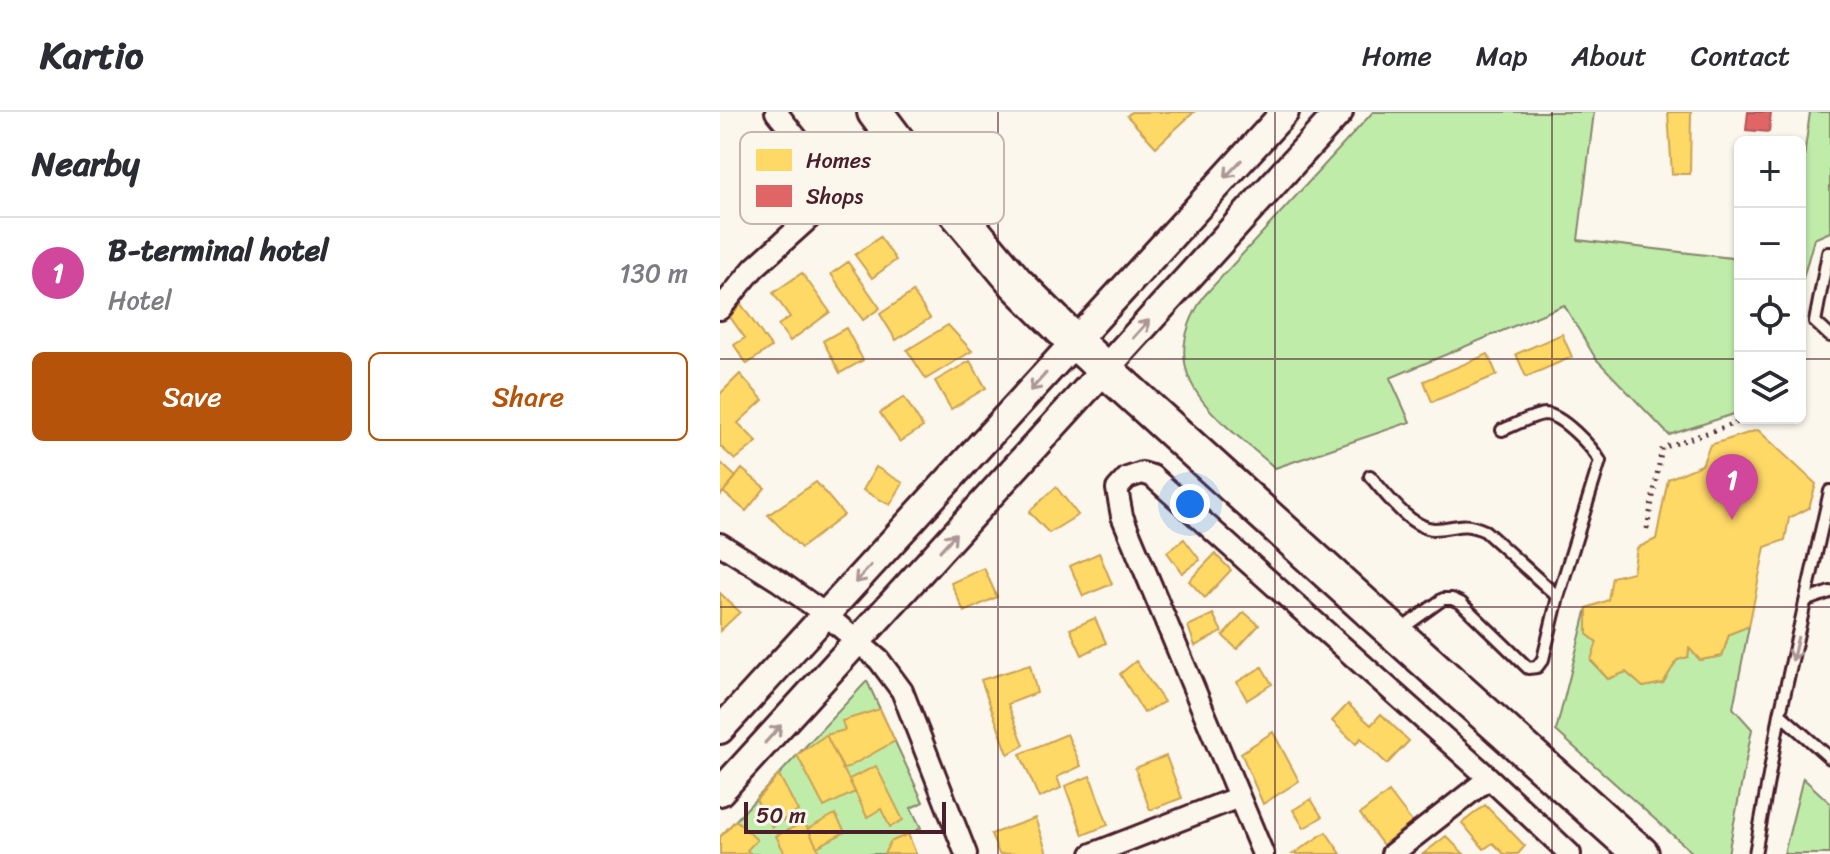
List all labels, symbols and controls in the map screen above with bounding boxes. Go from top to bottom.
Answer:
text: Kartio [40,22,144,89]
text: Home [1362,31,1432,80]
text: Map [1476,31,1527,80]
text: About [1571,31,1647,80]
text: Contact [1691,31,1790,80]
legend [740,132,1004,224]
text: Nearby [32,134,140,194]
map controls [1734,136,1806,424]
button: + [1734,136,1806,208]
text: Homes [806,141,872,180]
one-way arrow [1224,159,1242,179]
text: Shops [806,177,863,216]
button: − [1734,208,1806,280]
text: B-terminal hotel [108,223,329,277]
text: 1 [52,250,64,296]
text: 130 m [619,250,688,296]
text: Hotel [108,277,172,323]
button: locate [1734,280,1806,352]
one-way arrow [1132,319,1150,339]
button: Save [32,352,352,441]
button: Share [368,352,688,441]
button: layers [1734,352,1806,424]
one-way arrow [1029,371,1047,391]
pin: 1 [1706,454,1758,520]
your location [1170,484,1210,524]
one-way arrow [938,532,956,552]
one-way arrow [854,563,872,583]
one-way arrow [1787,636,1802,661]
one-way arrow [763,724,782,744]
text: 50 m [756,796,806,835]
scale bar [744,798,946,834]

